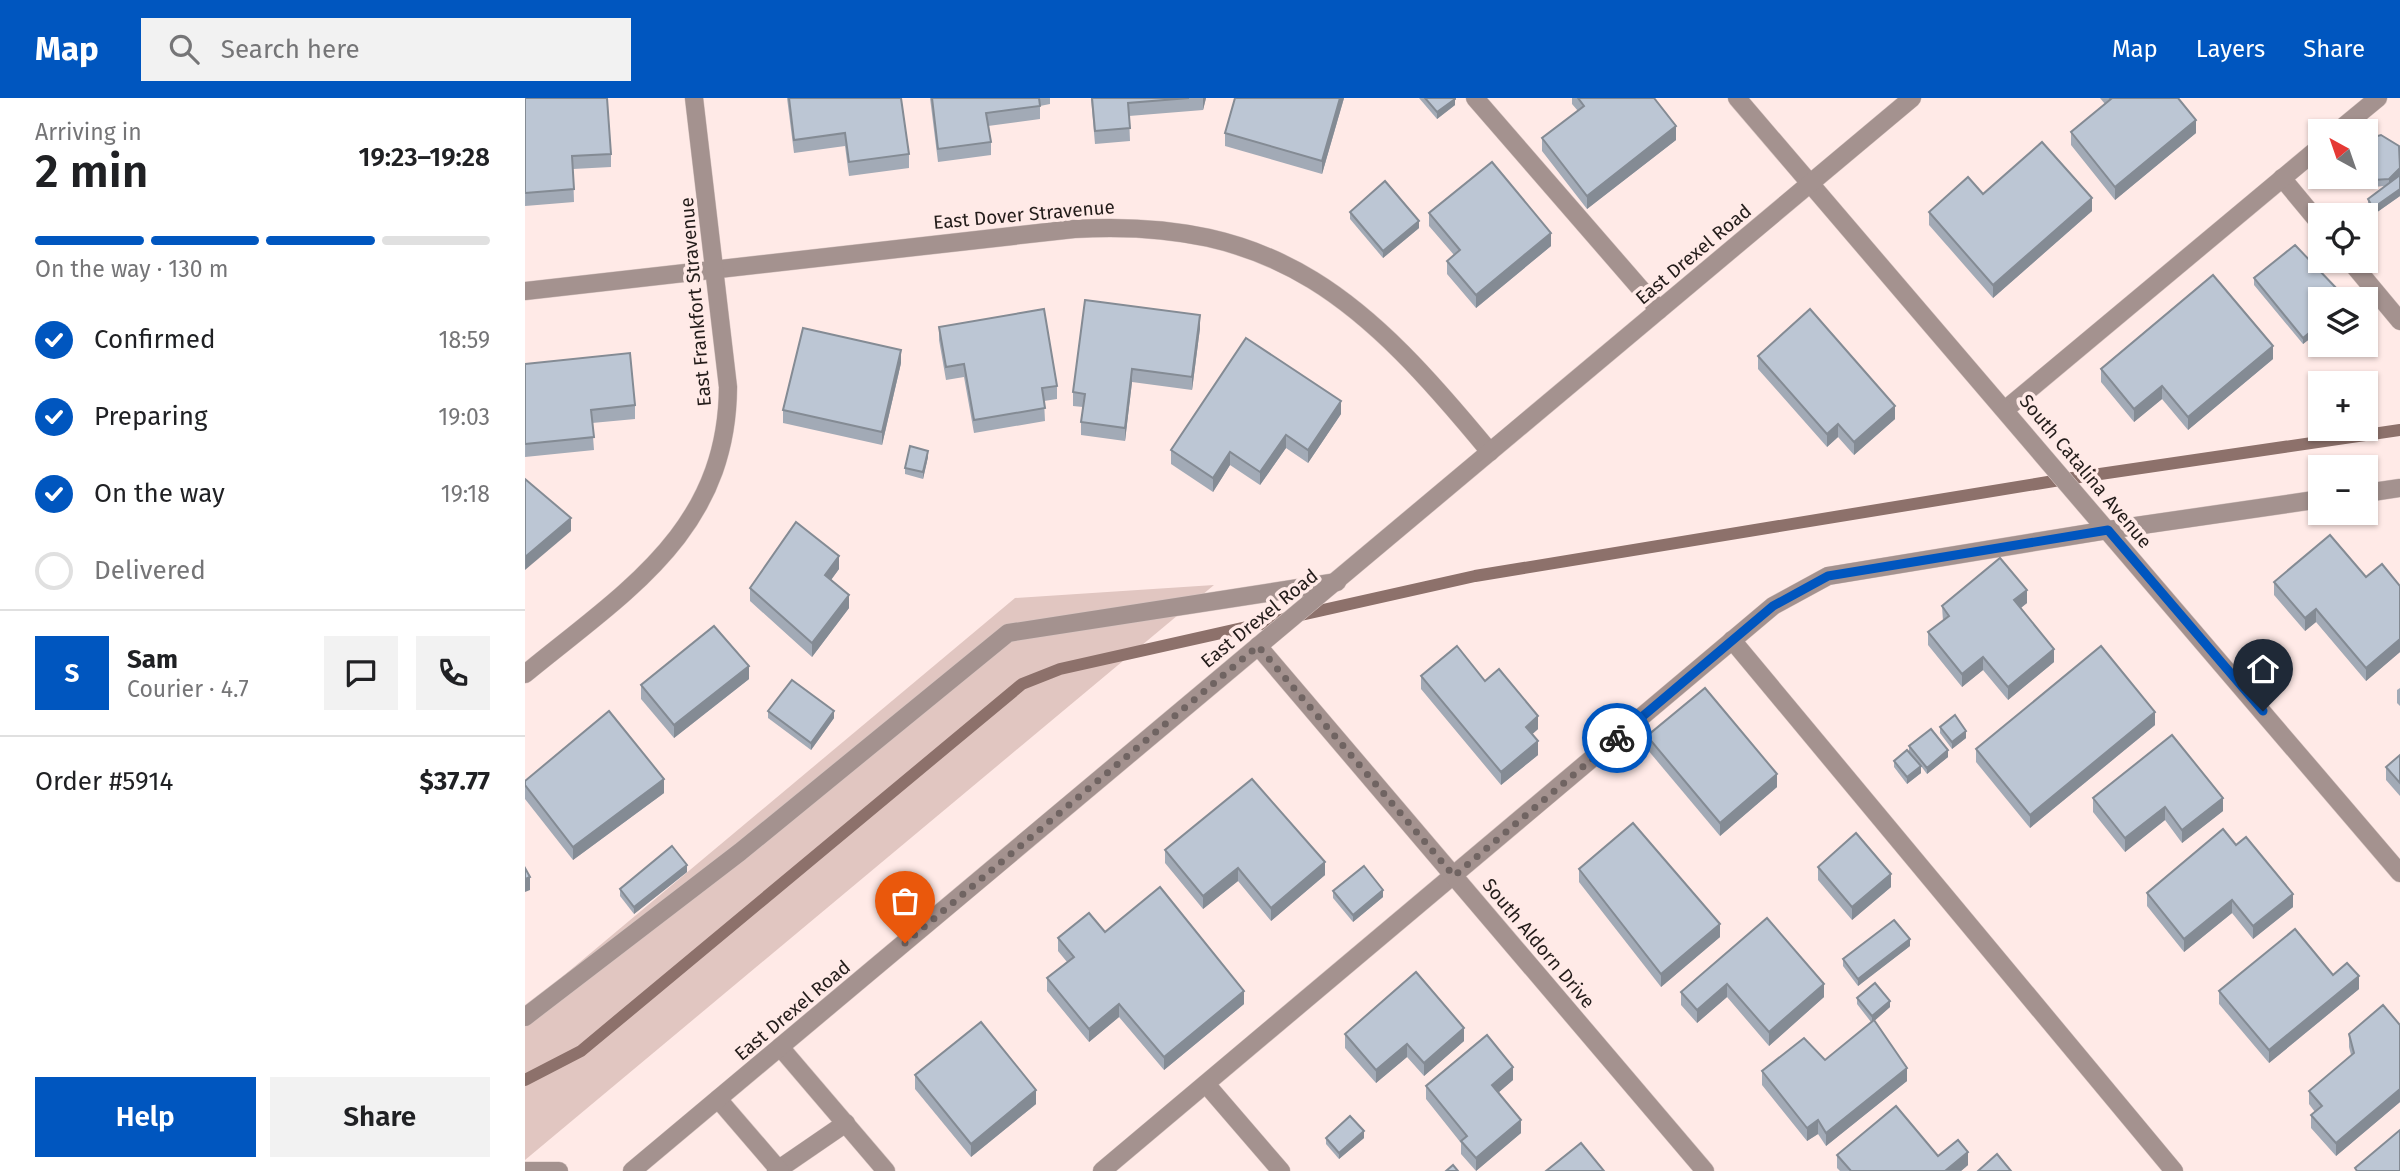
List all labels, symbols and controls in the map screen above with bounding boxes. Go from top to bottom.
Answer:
search box [141,18,631,81]
text: Map [35,29,99,69]
icon: search [165,30,203,68]
text: Search here [221,34,360,65]
text: Map [2112,35,2158,63]
text: Layers [2196,35,2265,63]
text: Share [2303,35,2365,63]
text: Arriving in [35,118,142,146]
north arrow [2308,119,2378,189]
map controls [2308,119,2378,525]
text: 19:23–19:28 [359,142,490,173]
text: 2 min [35,144,148,199]
street label: East Dover Stravenue [932,195,1116,234]
street label: East Frankfort Stravenue [675,196,716,408]
street label: East Drexel Road [1631,199,1756,309]
button: locate [2308,203,2378,273]
text: On the way · 130 m [35,255,228,283]
button: layers [2308,287,2378,357]
icon: check [35,321,73,359]
text: Confirmed [94,324,215,355]
text: 18:59 [439,326,490,354]
button: + [2308,371,2378,441]
street label: South Catalina Avenue [2015,390,2157,553]
icon: check [35,398,73,436]
text: Preparing [94,401,207,432]
text: 19:03 [438,403,490,431]
button: − [2308,455,2378,525]
icon: check [35,475,73,513]
text: On the way [94,478,225,509]
text: 19:18 [441,480,490,508]
text: Delivered [94,555,206,586]
street label: East Drexel Road [1196,564,1322,673]
button: chat [324,636,398,710]
button: phone [416,636,490,710]
pin [2233,639,2293,711]
text: Sam [127,644,178,675]
icon: home [2244,650,2282,688]
text: S [65,658,79,689]
text: Courier · 4.7 [127,675,249,703]
courier [1582,703,1652,773]
icon: bike [1598,719,1636,757]
text: Order #5914 [35,766,173,797]
text: $37.77 [420,766,490,797]
pin [875,871,935,943]
street label: South Aldorn Drive [1478,874,1600,1013]
icon: bag [886,882,924,920]
street label: East Drexel Road [730,955,855,1065]
button: Help [35,1077,256,1157]
button: Share [270,1077,490,1157]

